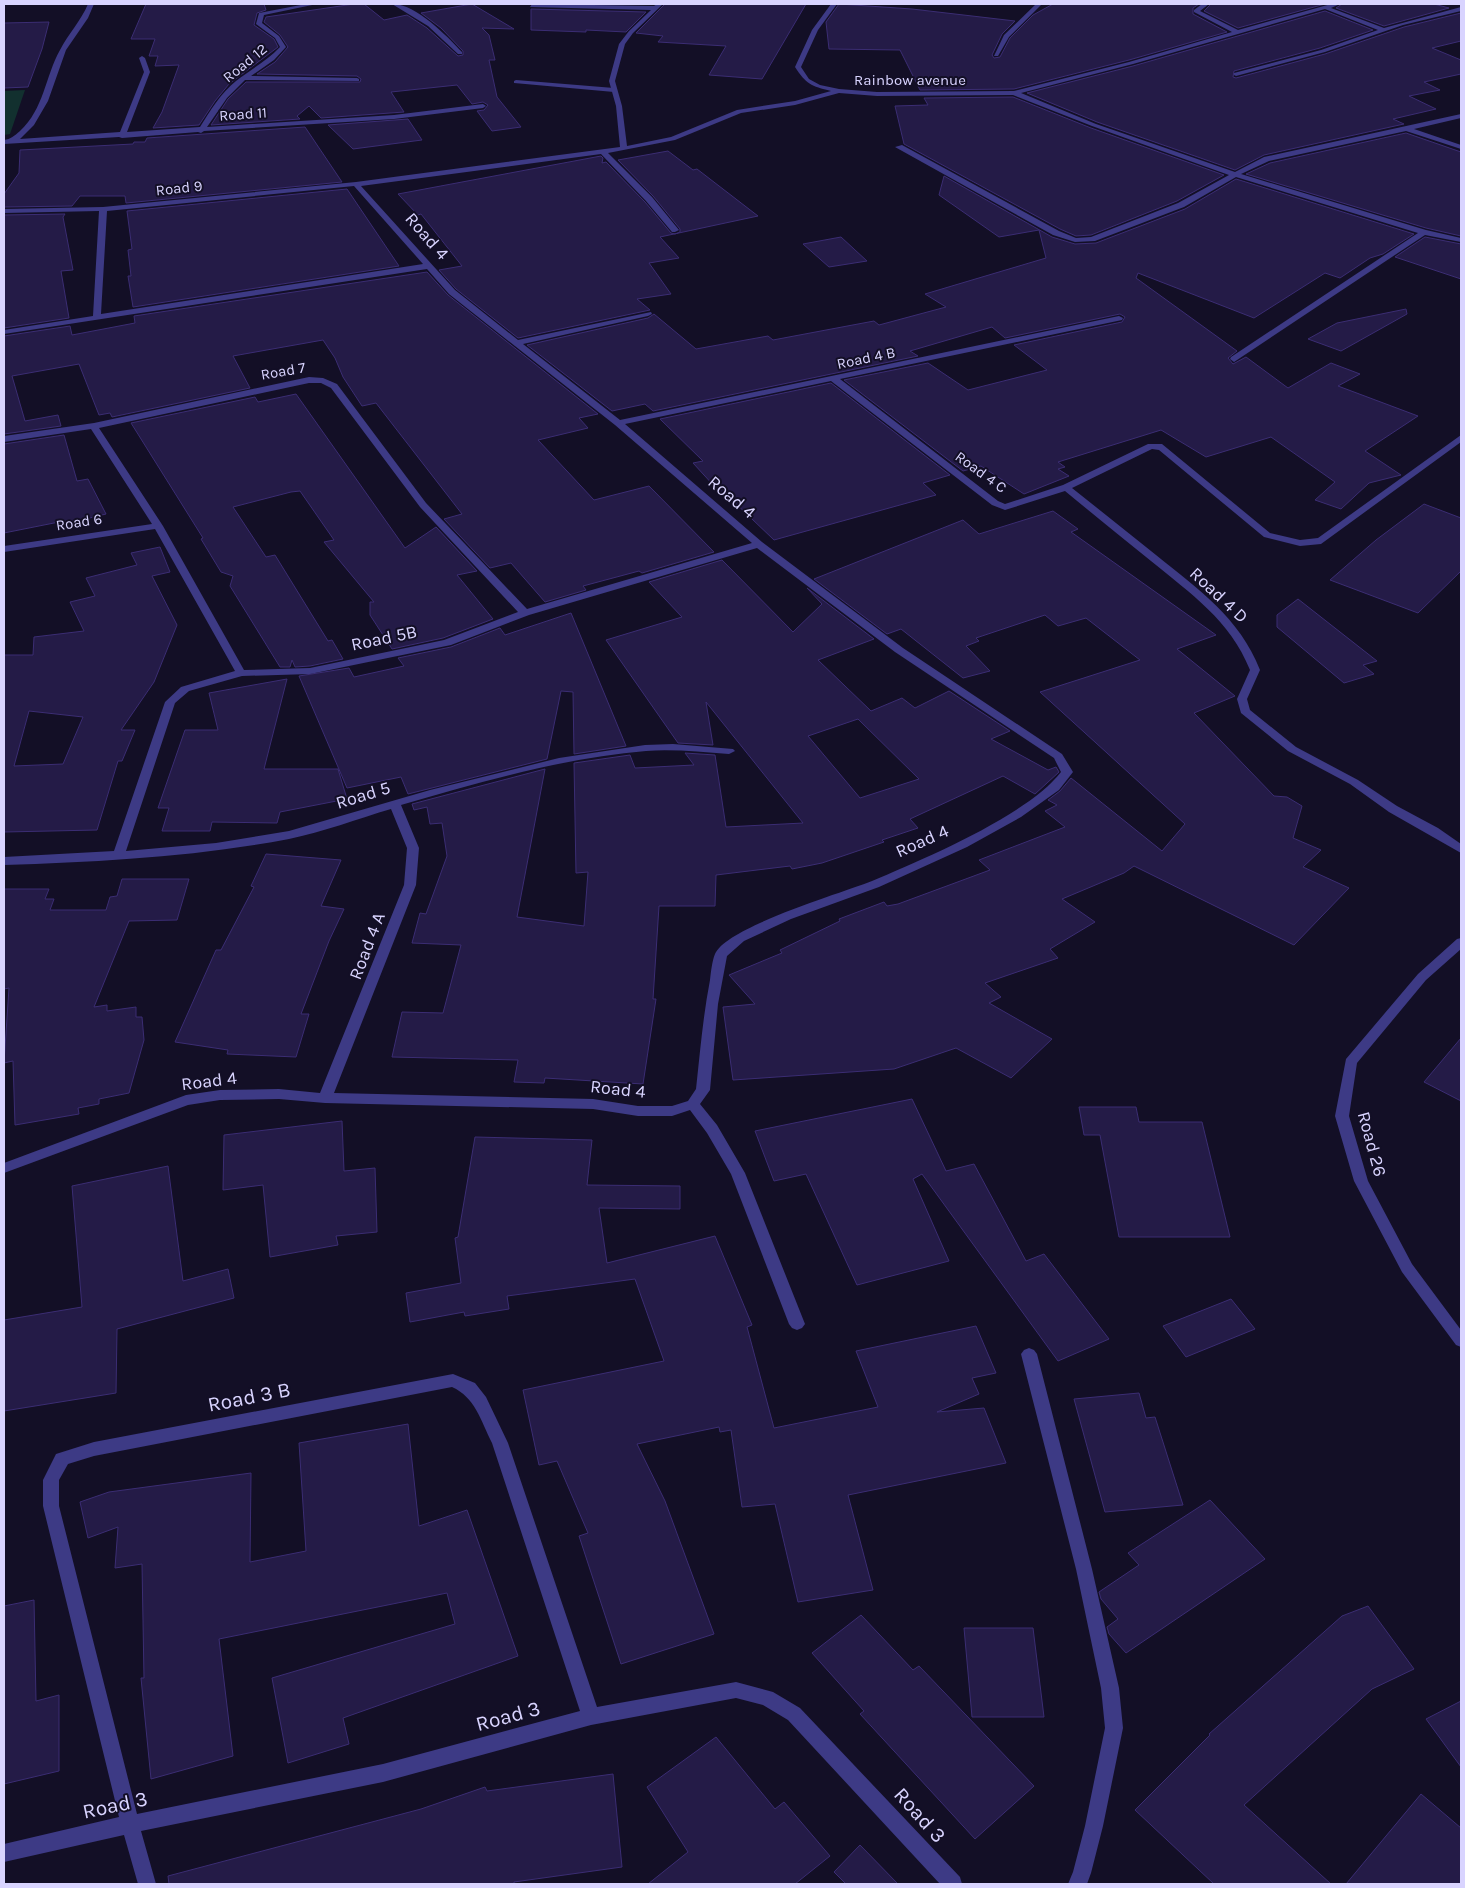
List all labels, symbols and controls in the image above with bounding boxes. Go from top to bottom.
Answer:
street label: Road 12 [219,40,271,86]
street label: Rainbow avenue [854,71,966,89]
street label: Road 11 [218,103,268,125]
street label: Road 9 [155,177,203,199]
street label: Road 4 [400,208,454,264]
street label: Road 4 B [835,343,897,373]
street label: Road 7 [259,358,307,384]
street label: Road 4 C [952,447,1010,497]
street label: Road 4 [704,471,760,523]
street label: Road 6 [55,509,103,535]
street label: Road 4 D [1185,562,1253,628]
street label: Road 5B [349,620,419,656]
street label: Road 5 [333,776,393,814]
street label: Road 4 [892,820,952,862]
street label: Road 4 A [344,909,390,983]
street label: Road 4 [180,1067,238,1095]
street label: Road 4 [589,1075,647,1103]
street label: Road 26 [1353,1109,1391,1179]
street label: Road 3 B [206,1377,292,1417]
street label: Road 3 [473,1696,543,1736]
street label: Road 3 [889,1783,951,1847]
street label: Road 3 [80,1786,150,1824]

